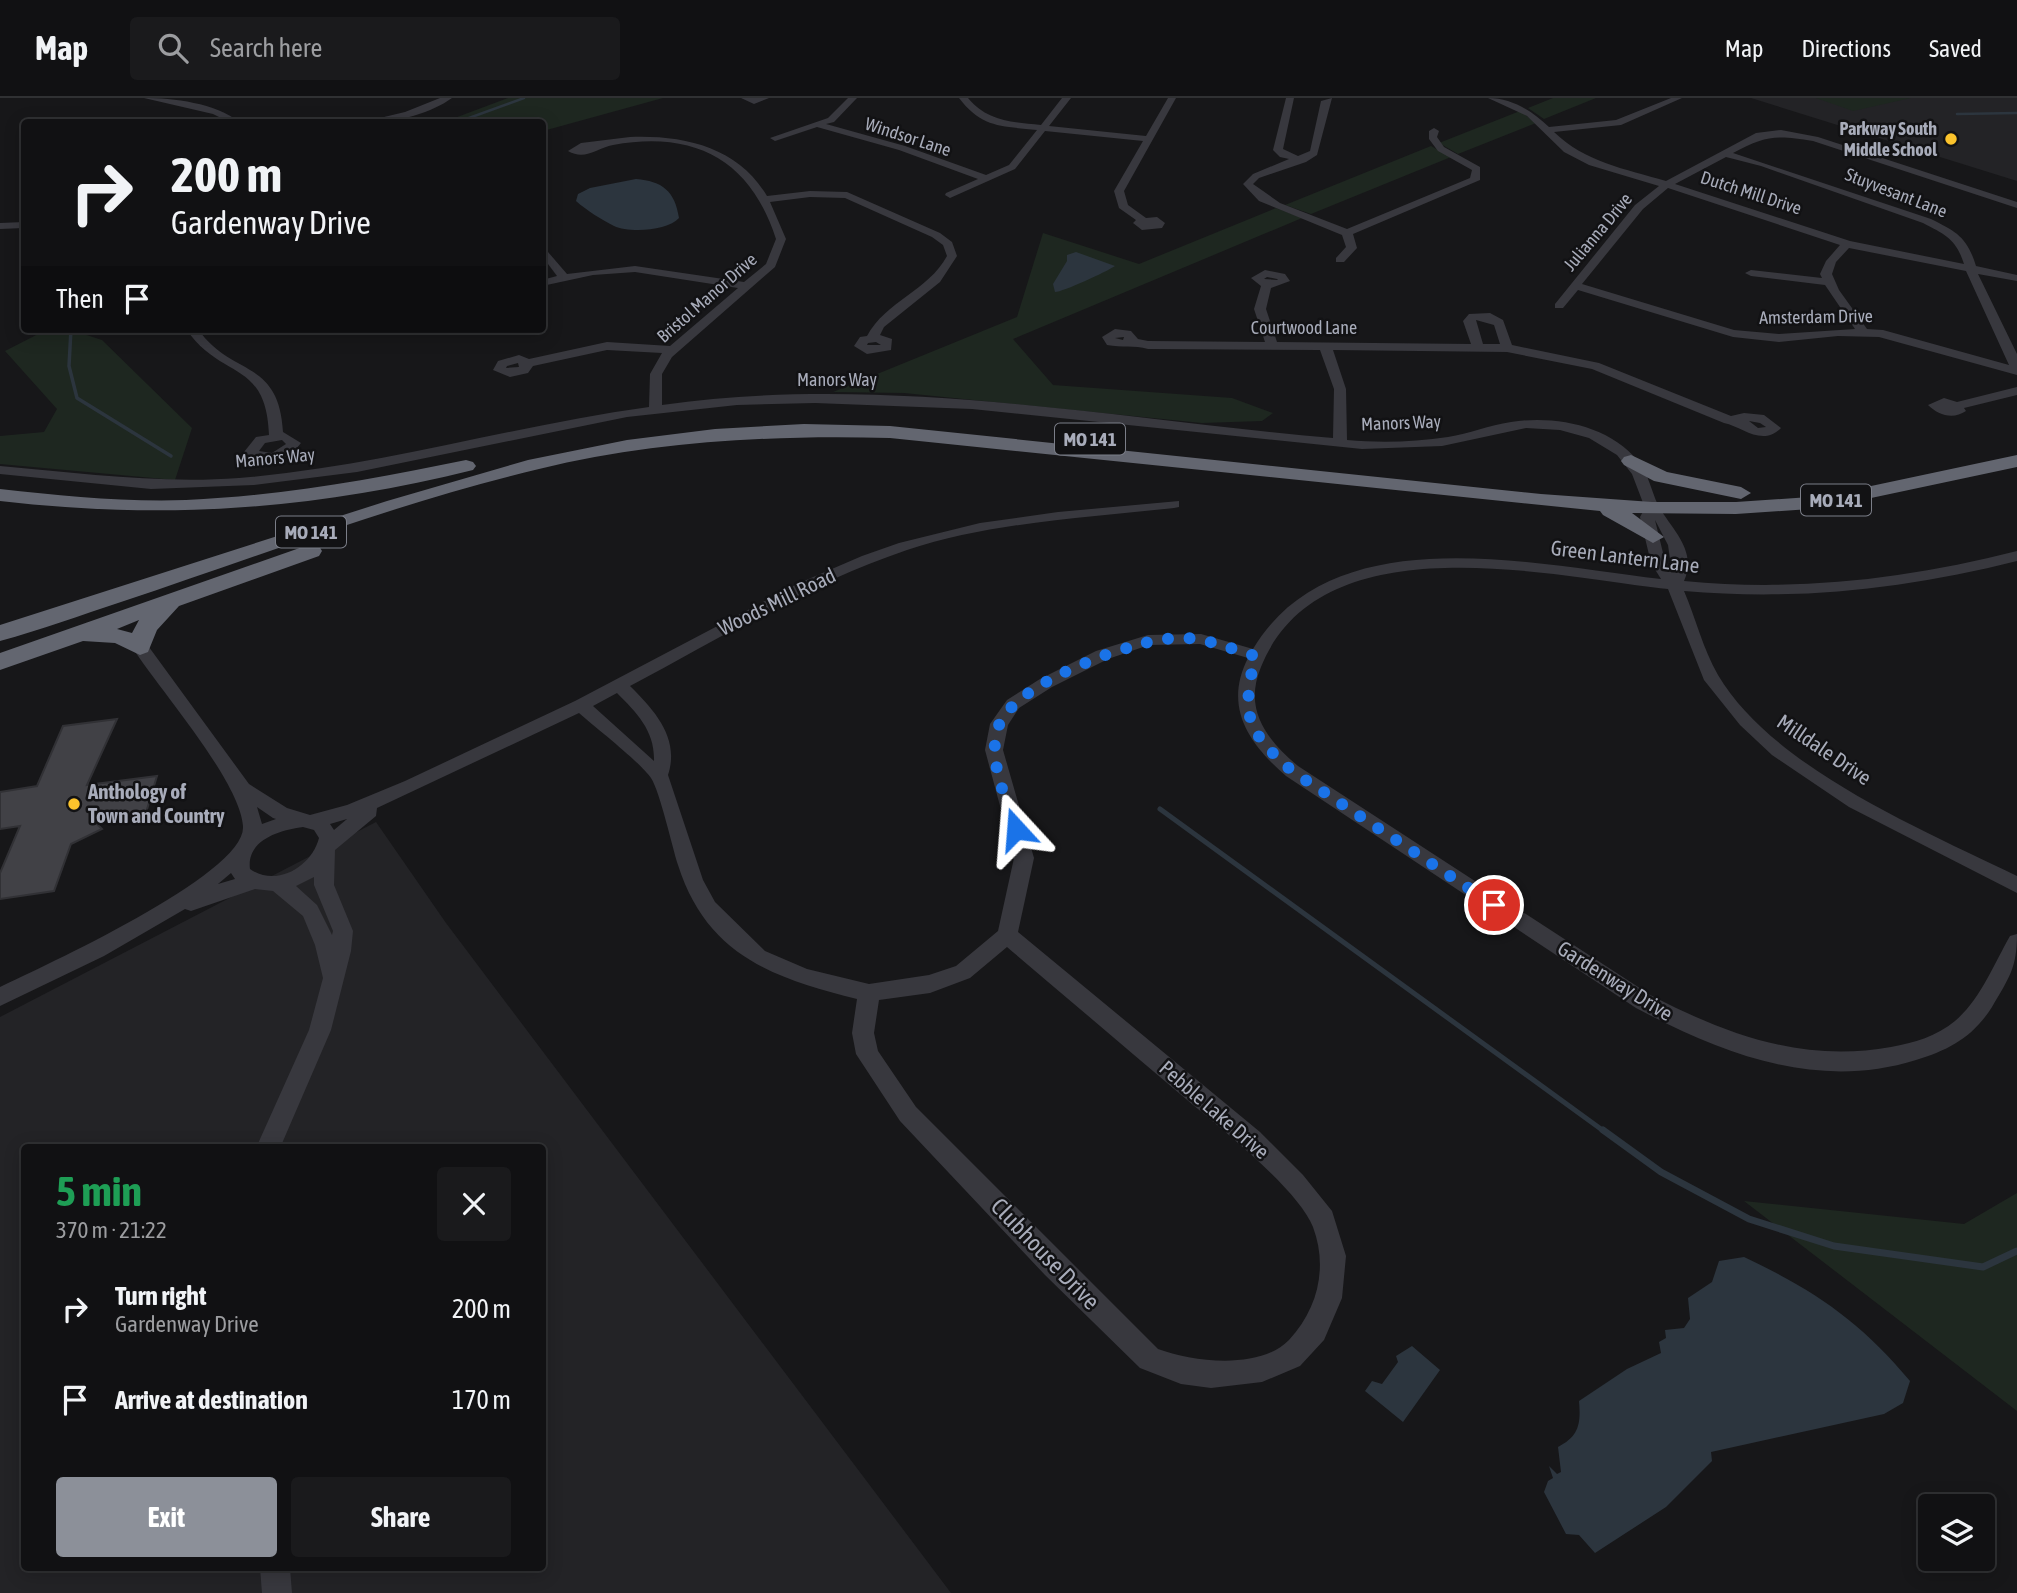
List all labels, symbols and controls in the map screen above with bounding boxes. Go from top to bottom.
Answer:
search box [130,17,620,80]
text: Map [35,29,88,67]
icon: search [154,29,192,67]
text: Search here [210,33,322,63]
text: Map [1725,35,1763,62]
text: Directions [1801,35,1891,62]
text: Saved [1929,35,1982,62]
street label: Windsor Lane [862,113,954,160]
place label: Parkway South Middle School [1839,118,1937,160]
marker: Parkway South Middle School [1943,131,1959,147]
text: 200 m [171,146,282,202]
icon: right [56,147,147,238]
street label: Stuyvesant Lane [1842,163,1950,222]
street label: Dutch Mill Drive [1698,166,1804,219]
street label: Julianna Drive [1559,189,1636,275]
text: Gardenway Drive [171,204,371,241]
street label: Bristol Manor Drive [652,249,761,347]
icon: arrive [118,280,156,318]
text: Then [56,284,104,314]
street label: Amsterdam Drive [1759,305,1873,328]
street label: Courtwood Lane [1251,317,1357,338]
street label: Manors Way [797,369,877,390]
street label: Manors Way [1361,411,1441,434]
road number: MO 141 [1055,424,1125,454]
street label: Manors Way [234,444,316,471]
road number: MO 141 [1801,484,1871,516]
road number: MO 141 [276,516,346,547]
street label: Green Lantern Lane [1549,535,1701,577]
street label: Woods Mill Road [714,562,839,640]
street label: Milldale Drive [1773,709,1876,789]
place label: Anthology of Town and Country [87,779,225,827]
position arrow [979,792,1053,866]
marker: Anthology of Town and Country [66,796,82,812]
pin [1464,875,1524,935]
icon: arrive [1475,886,1513,924]
street label: Gardenway Drive [1554,935,1678,1025]
street label: Pebble Lake Drive [1155,1055,1274,1163]
text: 5 min [56,1167,142,1215]
button: close [437,1167,511,1241]
street label: Clubhouse Drive [986,1193,1105,1315]
text: 370 m · 21:22 [56,1217,167,1243]
text: Turn right [115,1281,206,1311]
icon: right [56,1290,94,1328]
text: 200 m [452,1294,511,1324]
text: Gardenway Drive [115,1311,259,1337]
icon: arrive [56,1381,94,1419]
text: Arrive at destination [115,1385,308,1415]
text: 170 m [452,1385,511,1415]
button: Exit [56,1477,277,1557]
button: Share [291,1477,511,1557]
map controls [1918,1494,1995,1571]
button: layers [1918,1494,1995,1571]

